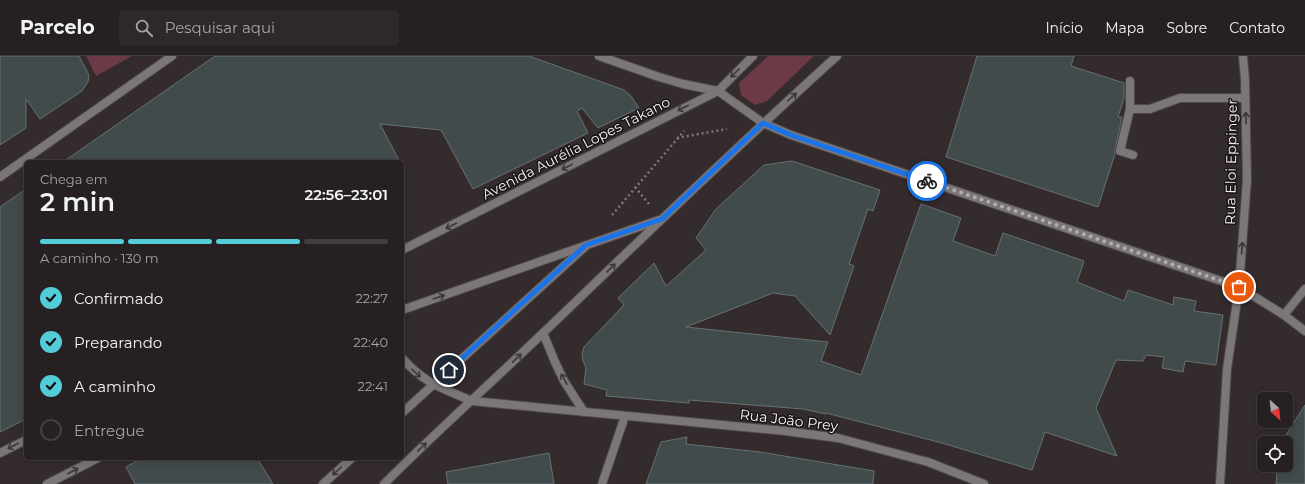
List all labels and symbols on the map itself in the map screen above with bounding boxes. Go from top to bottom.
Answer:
one-way arrow [730,68,740,78]
street label: Avenida Aurélia Lopes Takano [479,92,673,203]
one-way arrow [787,92,797,102]
street label: Rua Eloi Eppinger [1221,98,1241,225]
one-way arrow [677,105,689,113]
one-way arrow [1242,112,1250,125]
courier [907,161,947,201]
one-way arrow [561,164,573,171]
one-way arrow [445,222,457,230]
one-way arrow [1238,242,1245,255]
one-way arrow [606,263,616,273]
pin [1222,270,1256,304]
one-way arrow [432,293,445,300]
pin [432,353,466,387]
one-way arrow [512,353,522,363]
one-way arrow [411,368,421,377]
one-way arrow [559,373,567,385]
north arrow [1257,392,1293,428]
street label: Rua João Prey [739,405,840,435]
one-way arrow [417,442,427,451]
one-way arrow [7,443,19,450]
one-way arrow [333,466,343,475]
one-way arrow [66,467,78,474]

